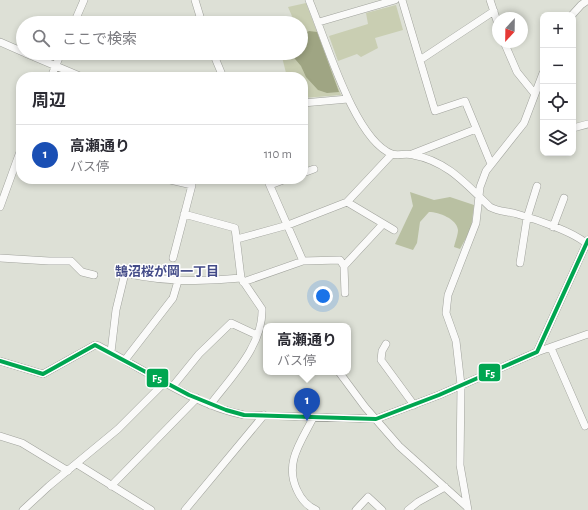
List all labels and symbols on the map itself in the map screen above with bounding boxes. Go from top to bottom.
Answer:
north arrow [492,12,528,48]
district label: 鵠沼桜が岡一丁目 [115,264,219,279]
your location [313,286,333,306]
line badge: F5 [478,363,501,382]
line badge: F5 [146,368,169,388]
text: F5 [485,368,495,379]
text: F5 [152,373,162,384]
pin: 1 [294,388,320,421]

